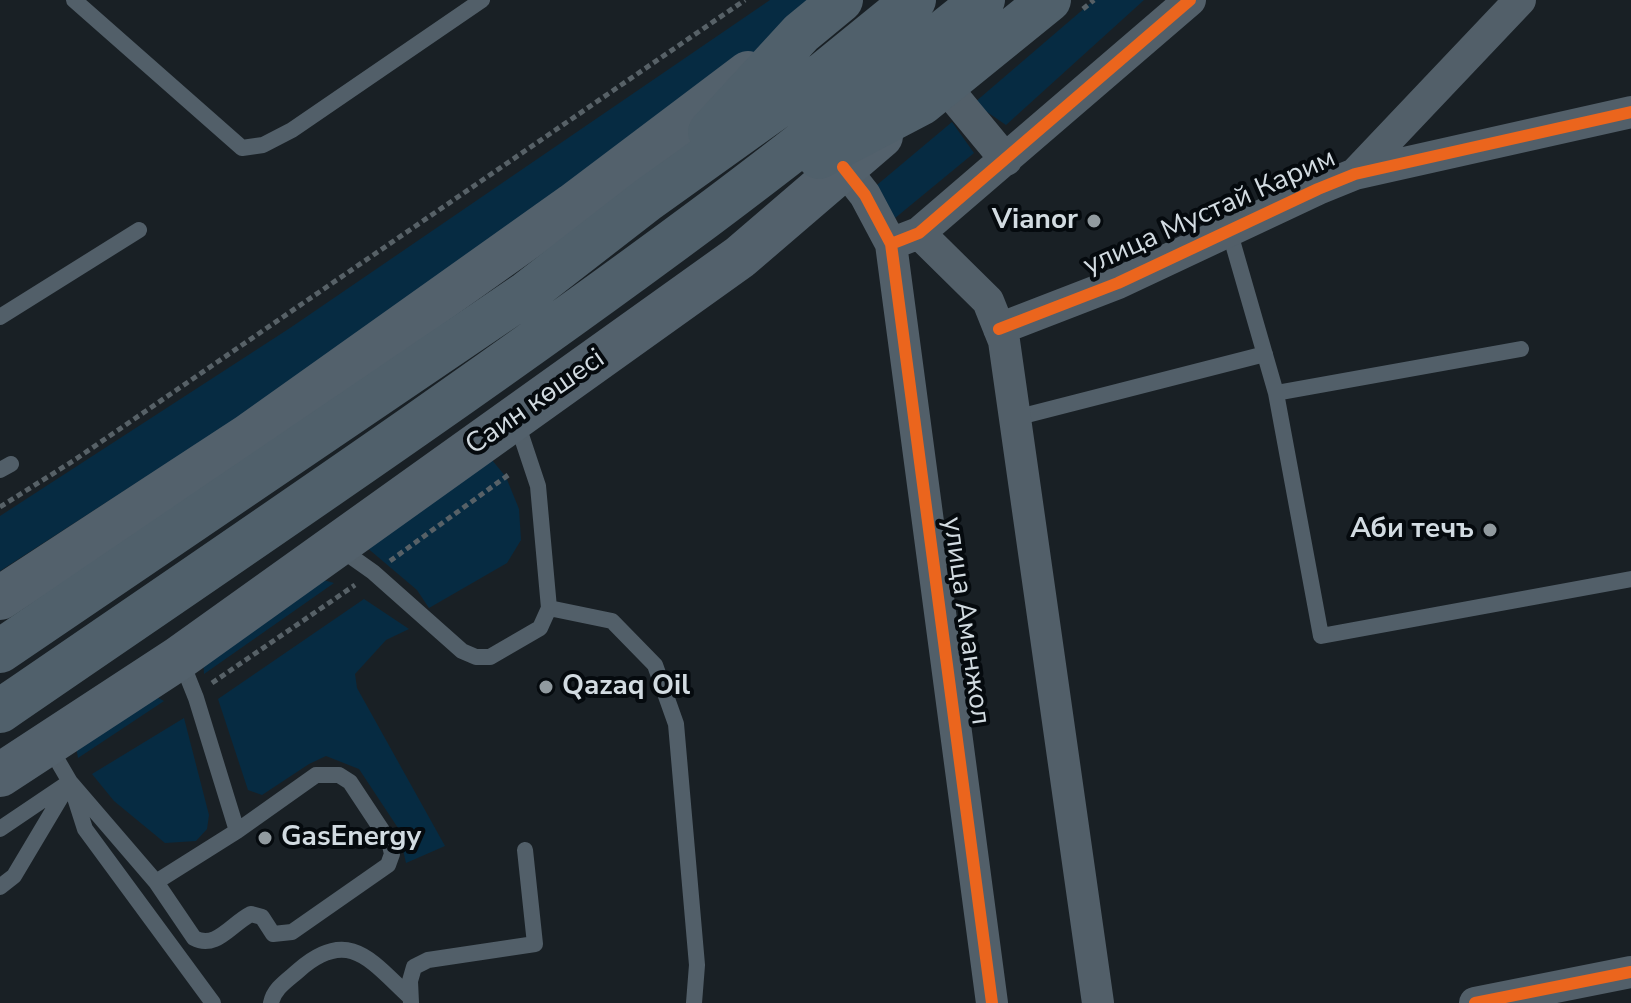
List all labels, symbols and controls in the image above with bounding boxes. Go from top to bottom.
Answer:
street label: улица Мустай Карим [1079,142,1341,284]
place label: Vianor [992,204,1078,238]
marker: Vianor [1085,212,1103,230]
street label: Саин көшесі [460,343,612,463]
place label: Аби течъ [1350,513,1474,547]
street label: улица Аманжол [934,515,996,727]
marker: Аби течъ [1481,521,1499,539]
place label: Qazaq Oil [562,670,690,704]
marker: Qazaq Oil [537,678,555,696]
place label: GasEnergy [281,821,421,855]
marker: GasEnergy [256,829,274,847]

